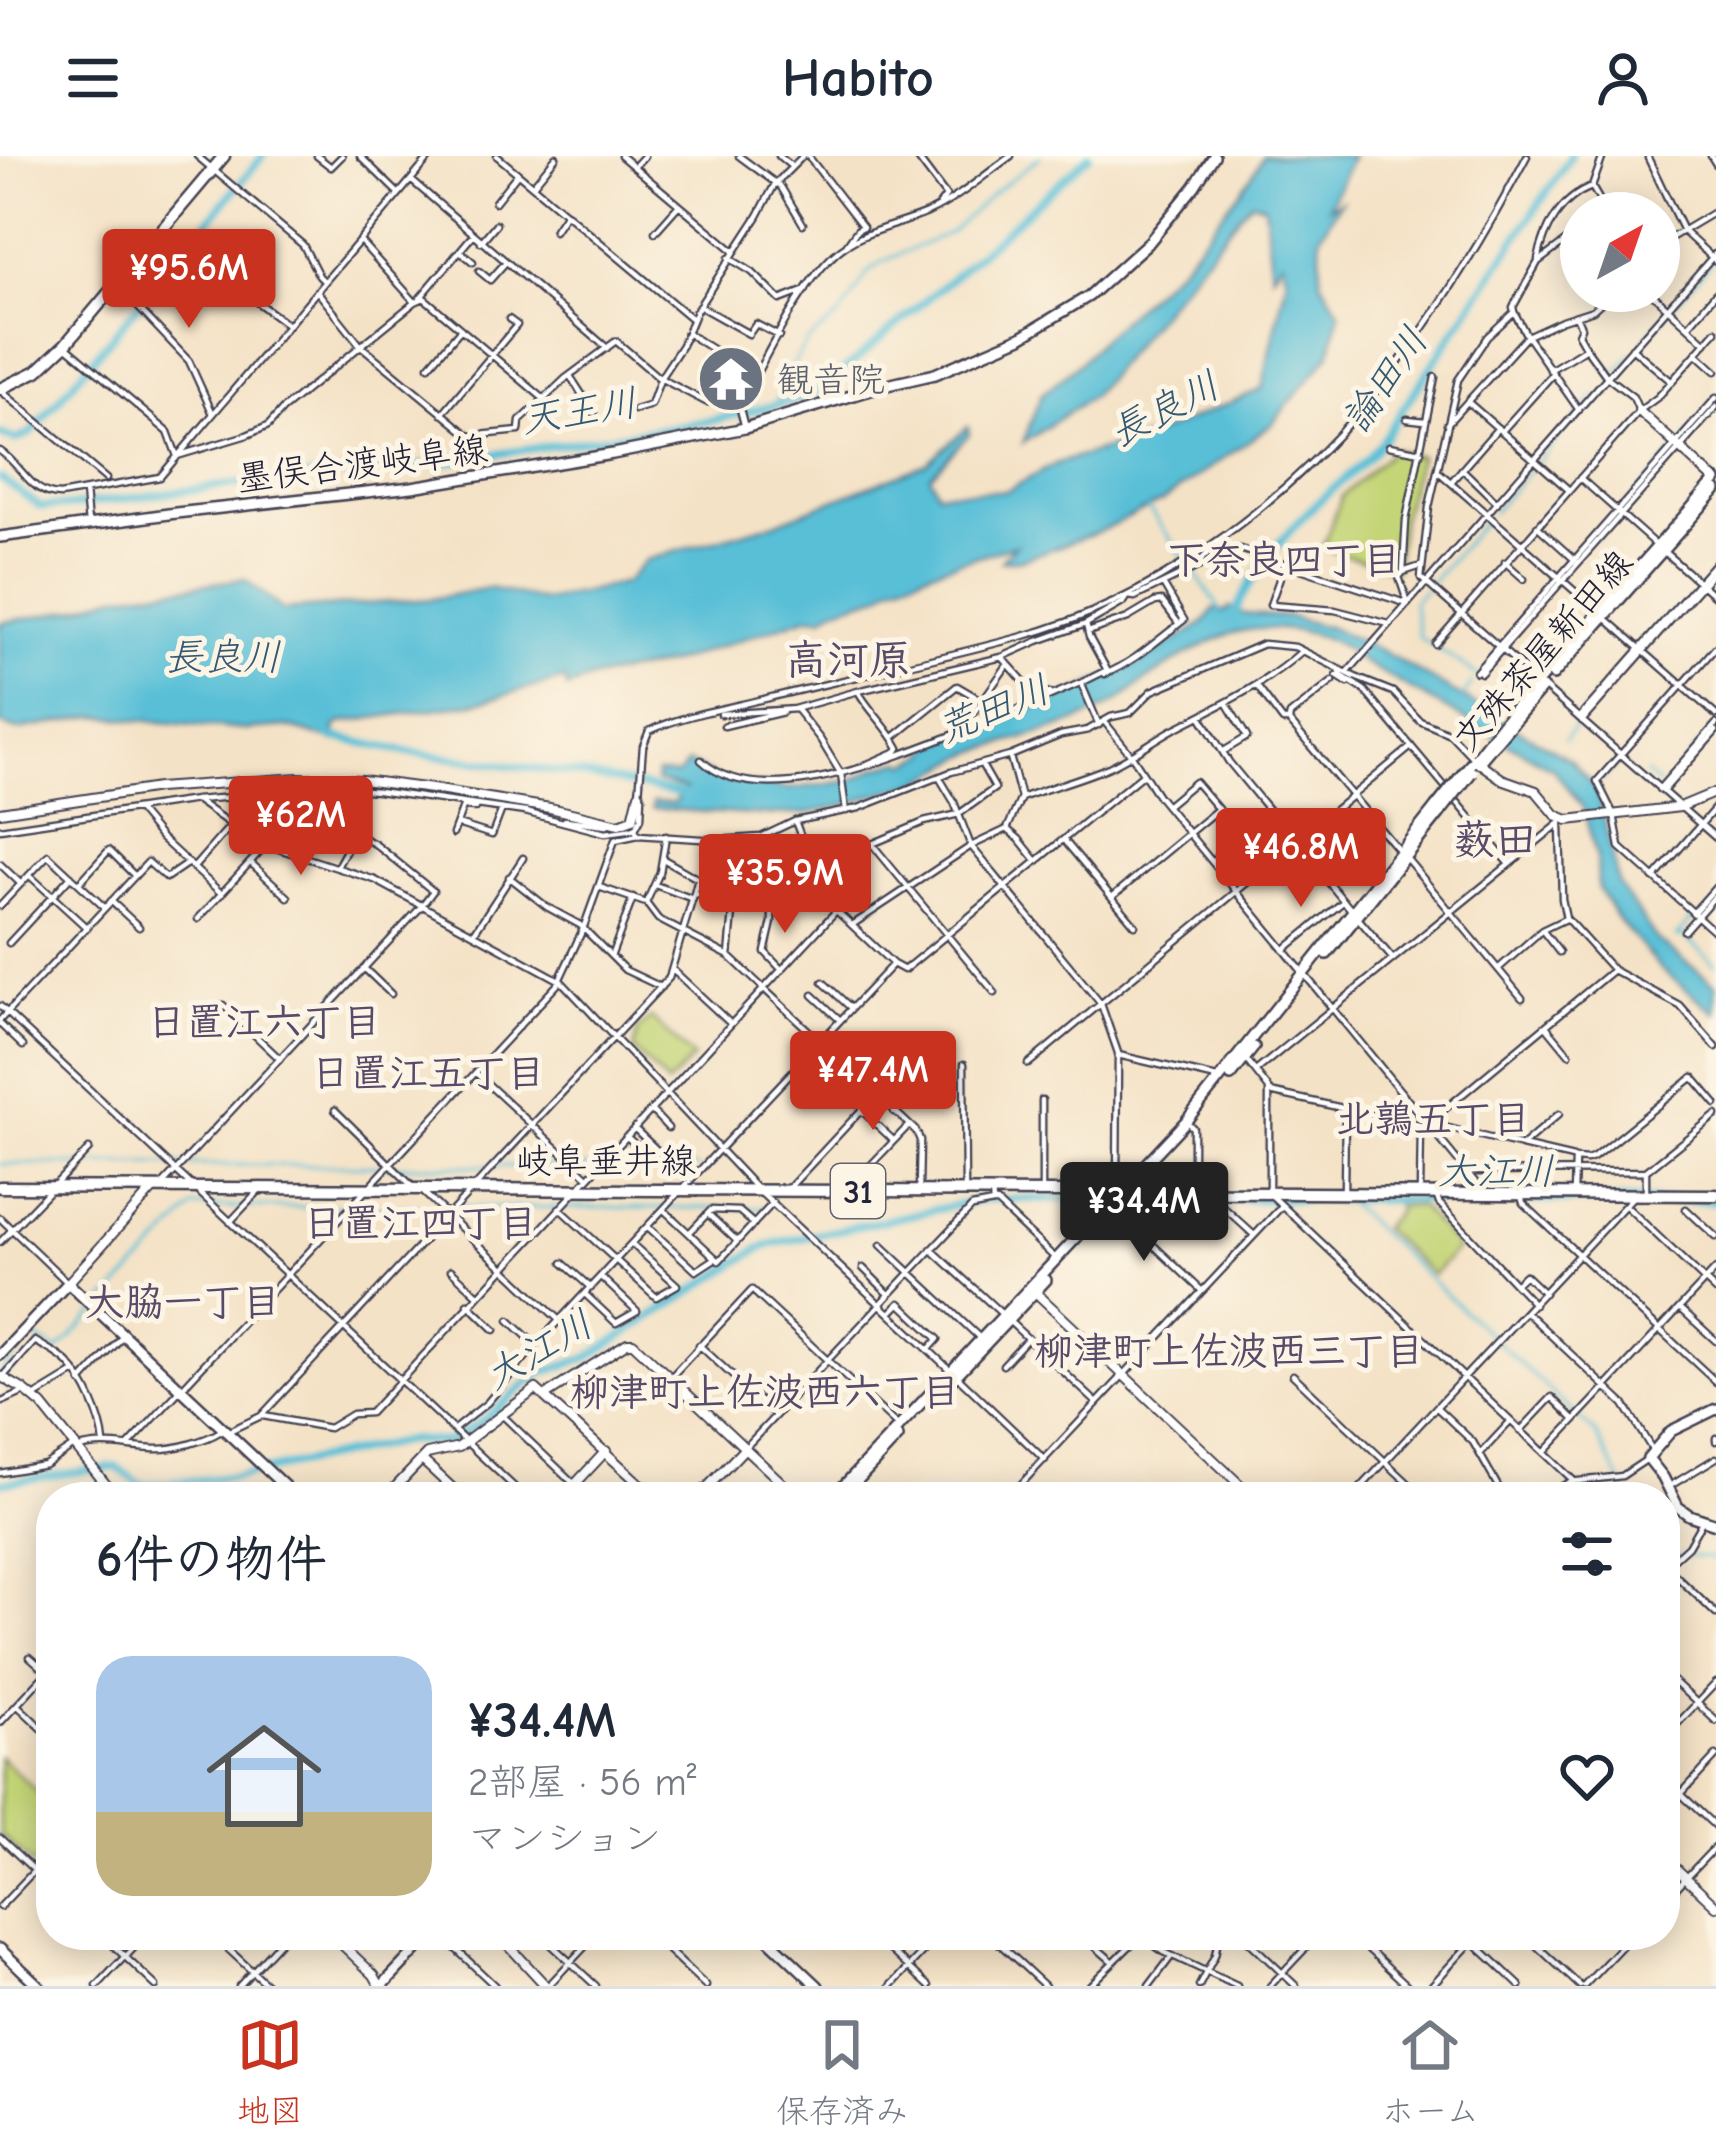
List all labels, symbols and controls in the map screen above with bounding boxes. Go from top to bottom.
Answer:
icon: menu [60,45,126,111]
icon: person [1590,45,1656,111]
text: Habito [782,47,934,110]
north arrow [1560,192,1680,312]
map controls [1560,192,1680,312]
pin: ¥95.6M [91,229,287,331]
text: ¥95.6M [129,245,249,290]
water label: 論田川 [1333,319,1437,441]
temple icon: 観音院 [696,344,766,414]
place label: 観音院 [777,360,885,401]
water label: 長良川 [1102,363,1227,456]
water label: 天王川 [518,380,641,443]
street label: 墨俣合渡岐阜線 [235,429,490,500]
district label: 下奈良四丁目 [1167,538,1401,583]
street label: 文殊茶屋新田線 [1445,542,1641,760]
water label: 長良川 [164,635,282,680]
district label: 高河原 [785,636,911,685]
water label: 荒田川 [931,667,1056,752]
pin: ¥62M [230,776,372,878]
text: ¥62M [256,792,346,837]
pin: ¥46.8M [1203,808,1399,910]
district label: 薮田 [1453,816,1537,865]
text: ¥46.8M [1243,824,1359,869]
pin: ¥35.9M [687,834,883,936]
text: ¥35.9M [726,850,844,895]
district label: 日置江六丁目 [147,1000,381,1045]
pin: ¥47.4M [775,1031,971,1133]
text: ¥47.4M [817,1047,929,1092]
district label: 日置江五丁目 [311,1051,545,1096]
district label: 北鶉五丁目 [1335,1097,1531,1142]
street label: 岐阜垂井線 [516,1141,696,1182]
water label: 大江川 [1437,1149,1555,1194]
pin: ¥34.4M [1046,1162,1242,1264]
road number: 31 [831,1164,885,1218]
text: ¥34.4M [1087,1178,1201,1223]
district label: 日置江四丁目 [303,1201,537,1246]
district label: 大脇一丁目 [85,1280,281,1325]
water label: 大江川 [477,1302,601,1399]
district label: 柳津町上佐波西三丁目 [1034,1329,1424,1374]
district label: 柳津町上佐波西六丁目 [570,1370,960,1415]
icon: filters [1554,1521,1620,1587]
text: 6件の物件 [96,1530,327,1589]
text: ¥34.4M [468,1691,616,1750]
icon: home [192,1704,336,1848]
icon: heart [1554,1743,1620,1809]
text: 2部屋 · 56 m² [468,1760,697,1805]
text: マンション [468,1816,661,1861]
tab: 地図 [237,2012,303,2132]
tab: 保存済み [776,2012,908,2132]
tab: ホーム [1382,2012,1479,2132]

